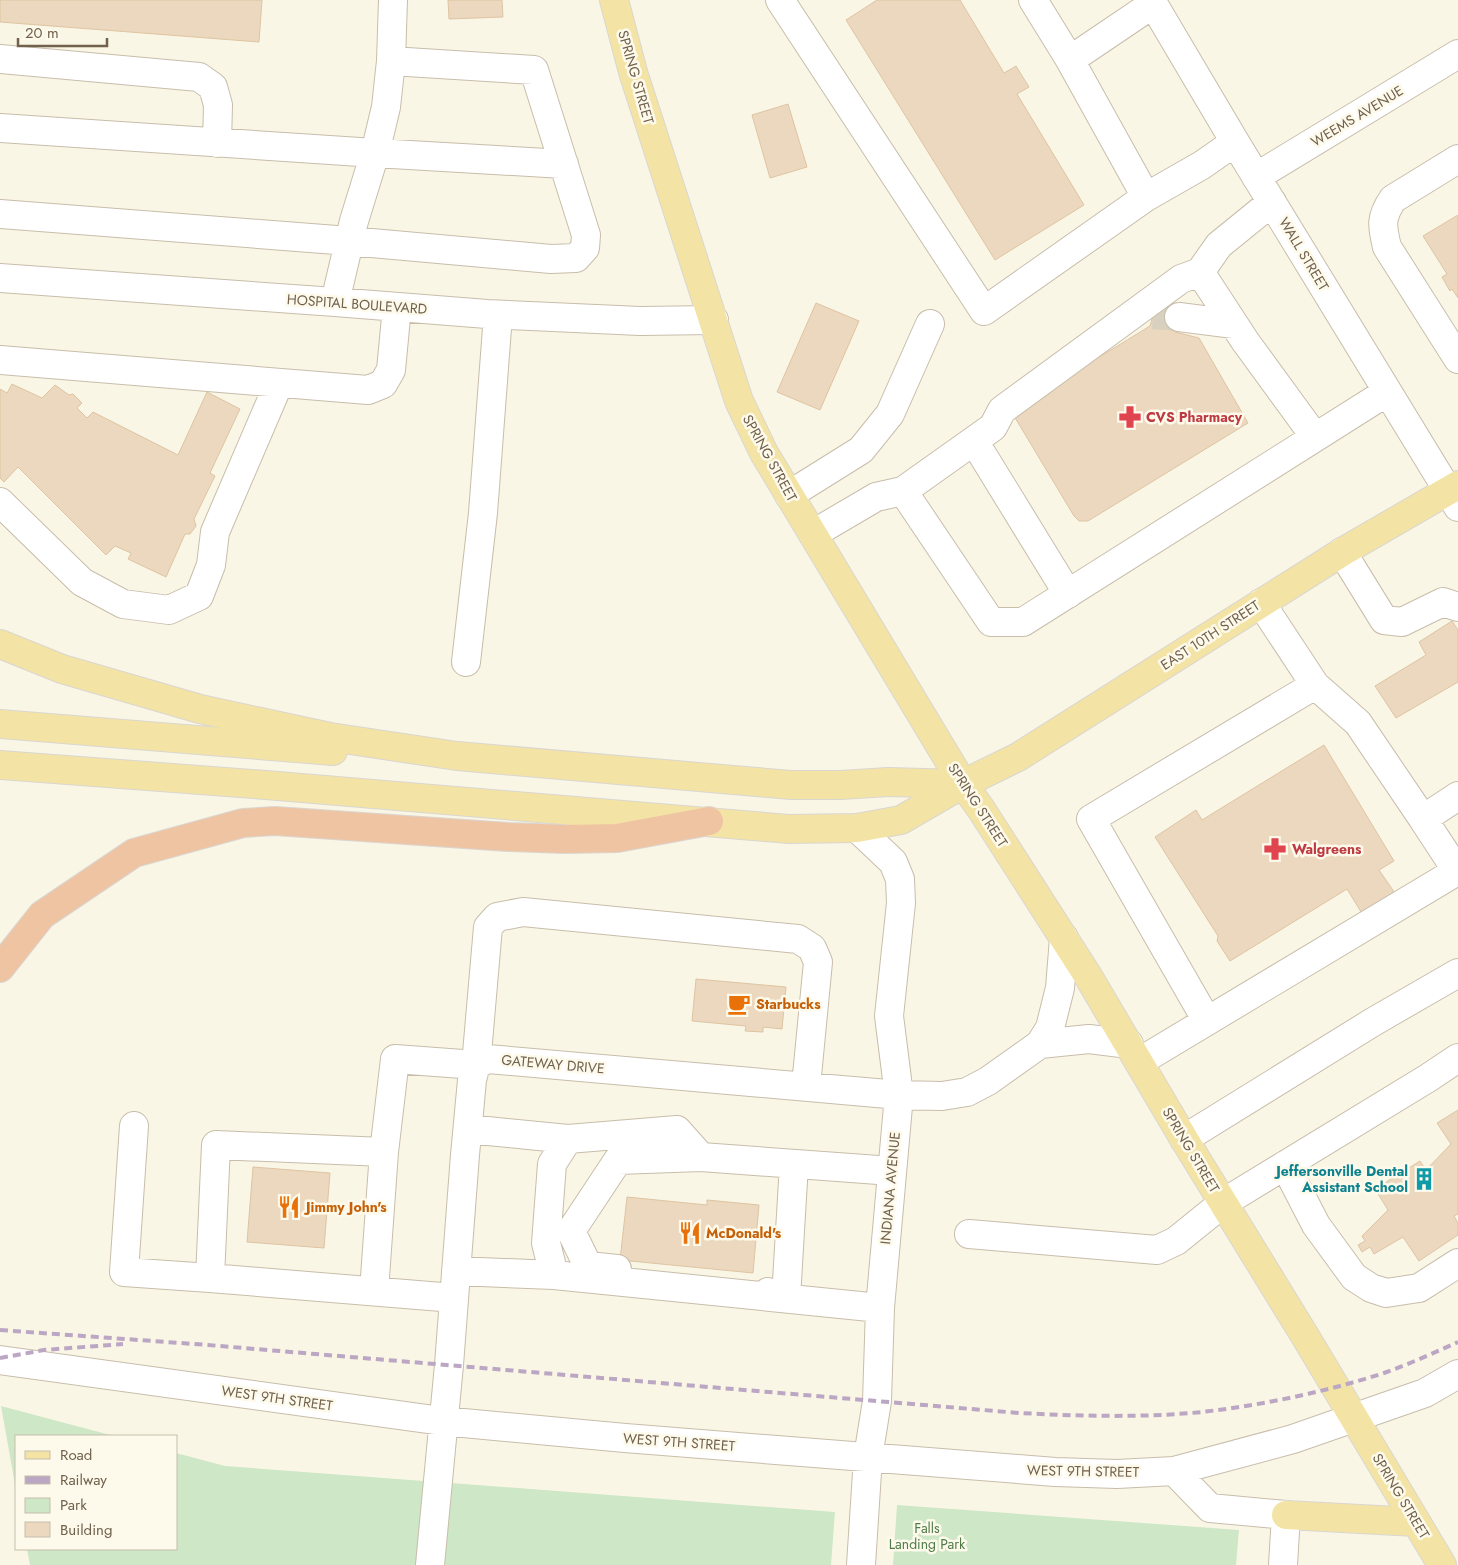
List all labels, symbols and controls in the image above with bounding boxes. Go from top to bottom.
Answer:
scale bar [18,15,106,47]
text: 20 m [25,22,59,44]
street label: SPRING STREET [613,28,659,127]
street label: WEEMS AVENUE [1307,80,1407,152]
street label: WALL STREET [1274,214,1334,295]
street label: HOSPITAL BOULEVARD [286,289,428,319]
pharmacy icon: CVS Pharmacy [1117,404,1143,430]
place label: CVS Pharmacy [1146,407,1243,427]
street label: SPRING STREET [738,411,802,505]
street label: EAST 10TH STREET [1156,595,1264,675]
street label: SPRING STREET [943,759,1013,851]
pharmacy icon: Walgreens [1262,836,1288,862]
place label: Walgreens [1292,839,1362,859]
cafe icon: Starbucks [726,991,752,1017]
place label: Starbucks [756,994,821,1014]
street label: GATEWAY DRIVE [501,1050,605,1078]
street label: SPRING STREET [1158,1104,1225,1197]
street label: INDIANA AVENUE [875,1131,905,1245]
place label: Jeffersonville Dental Assistant School [1273,1161,1408,1197]
building icon: Jeffersonville Dental Assistant School [1411,1166,1437,1192]
restaurant icon: Jimmy John's [276,1194,302,1220]
place label: Jimmy John's [303,1197,387,1217]
restaurant icon: McDonald's [677,1220,703,1246]
place label: McDonald's [706,1223,782,1243]
street label: WEST 9TH STREET [220,1380,334,1416]
street label: WEST 9TH STREET [622,1428,736,1456]
legend [15,1435,178,1550]
text: Road [60,1444,92,1466]
street label: SPRING STREET [1368,1450,1435,1543]
street label: WEST 9TH STREET [1027,1460,1140,1482]
text: Railway [60,1469,107,1491]
text: Park [60,1494,87,1516]
park label: Falls Landing Park [889,1518,966,1554]
text: Building [60,1519,112,1541]

